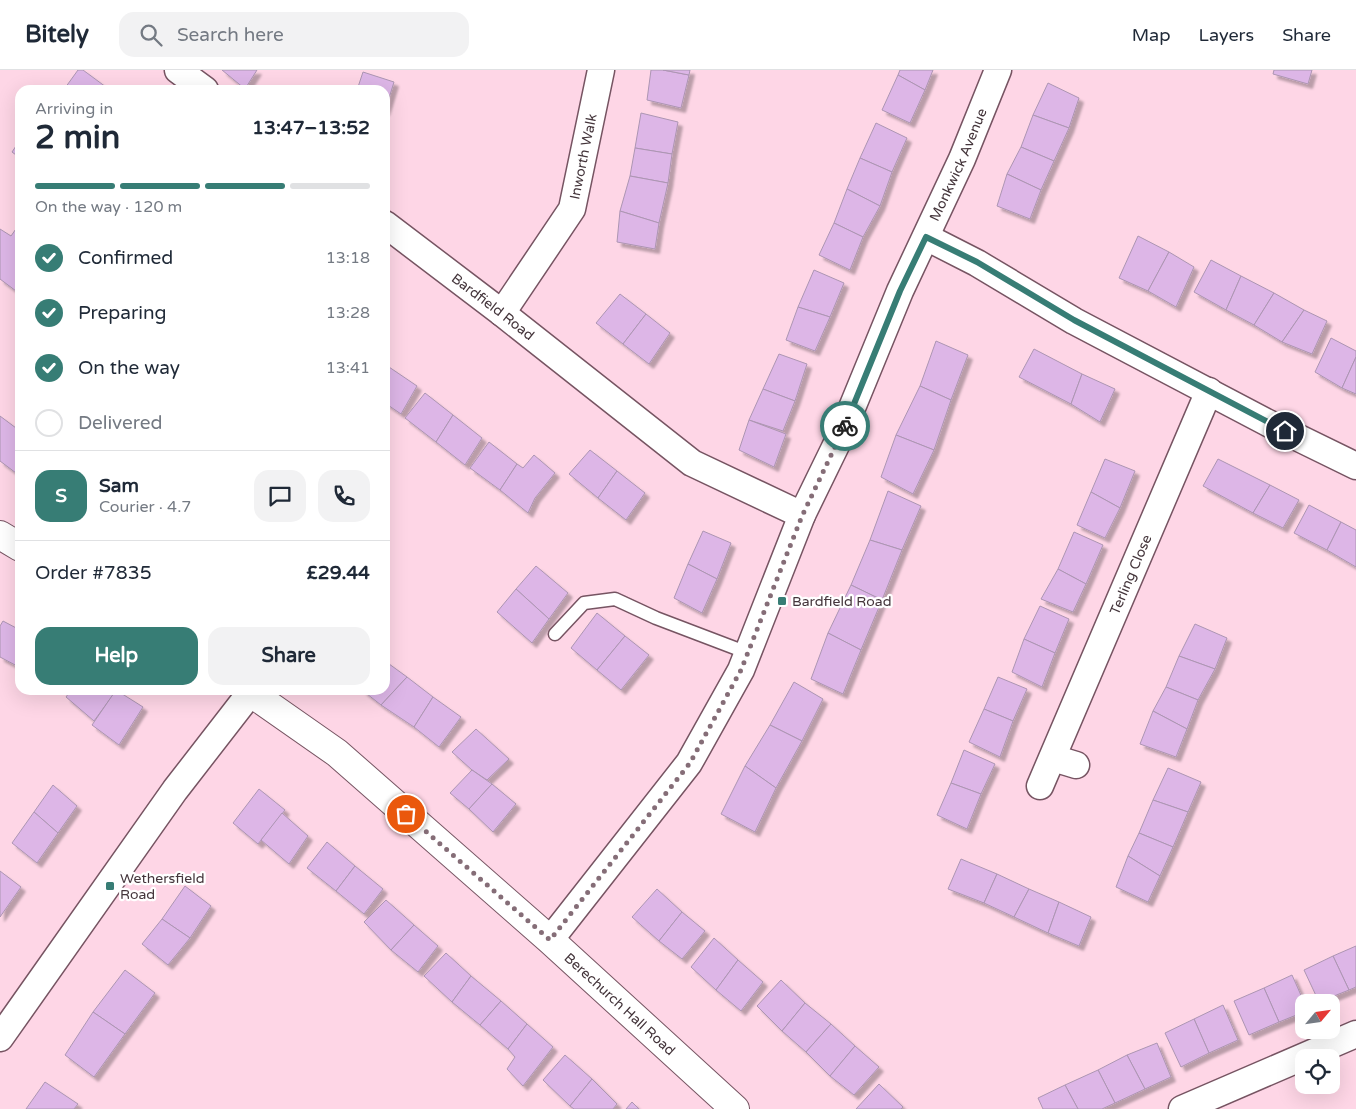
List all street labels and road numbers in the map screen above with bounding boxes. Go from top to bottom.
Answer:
street label: Monkwick Avenue [926,106,990,224]
street label: Inworth Walk [566,112,600,201]
street label: Bardfield Road [448,269,538,344]
street label: Terling Close [1106,532,1155,617]
street label: Berechurch Hall Road [561,949,679,1059]

